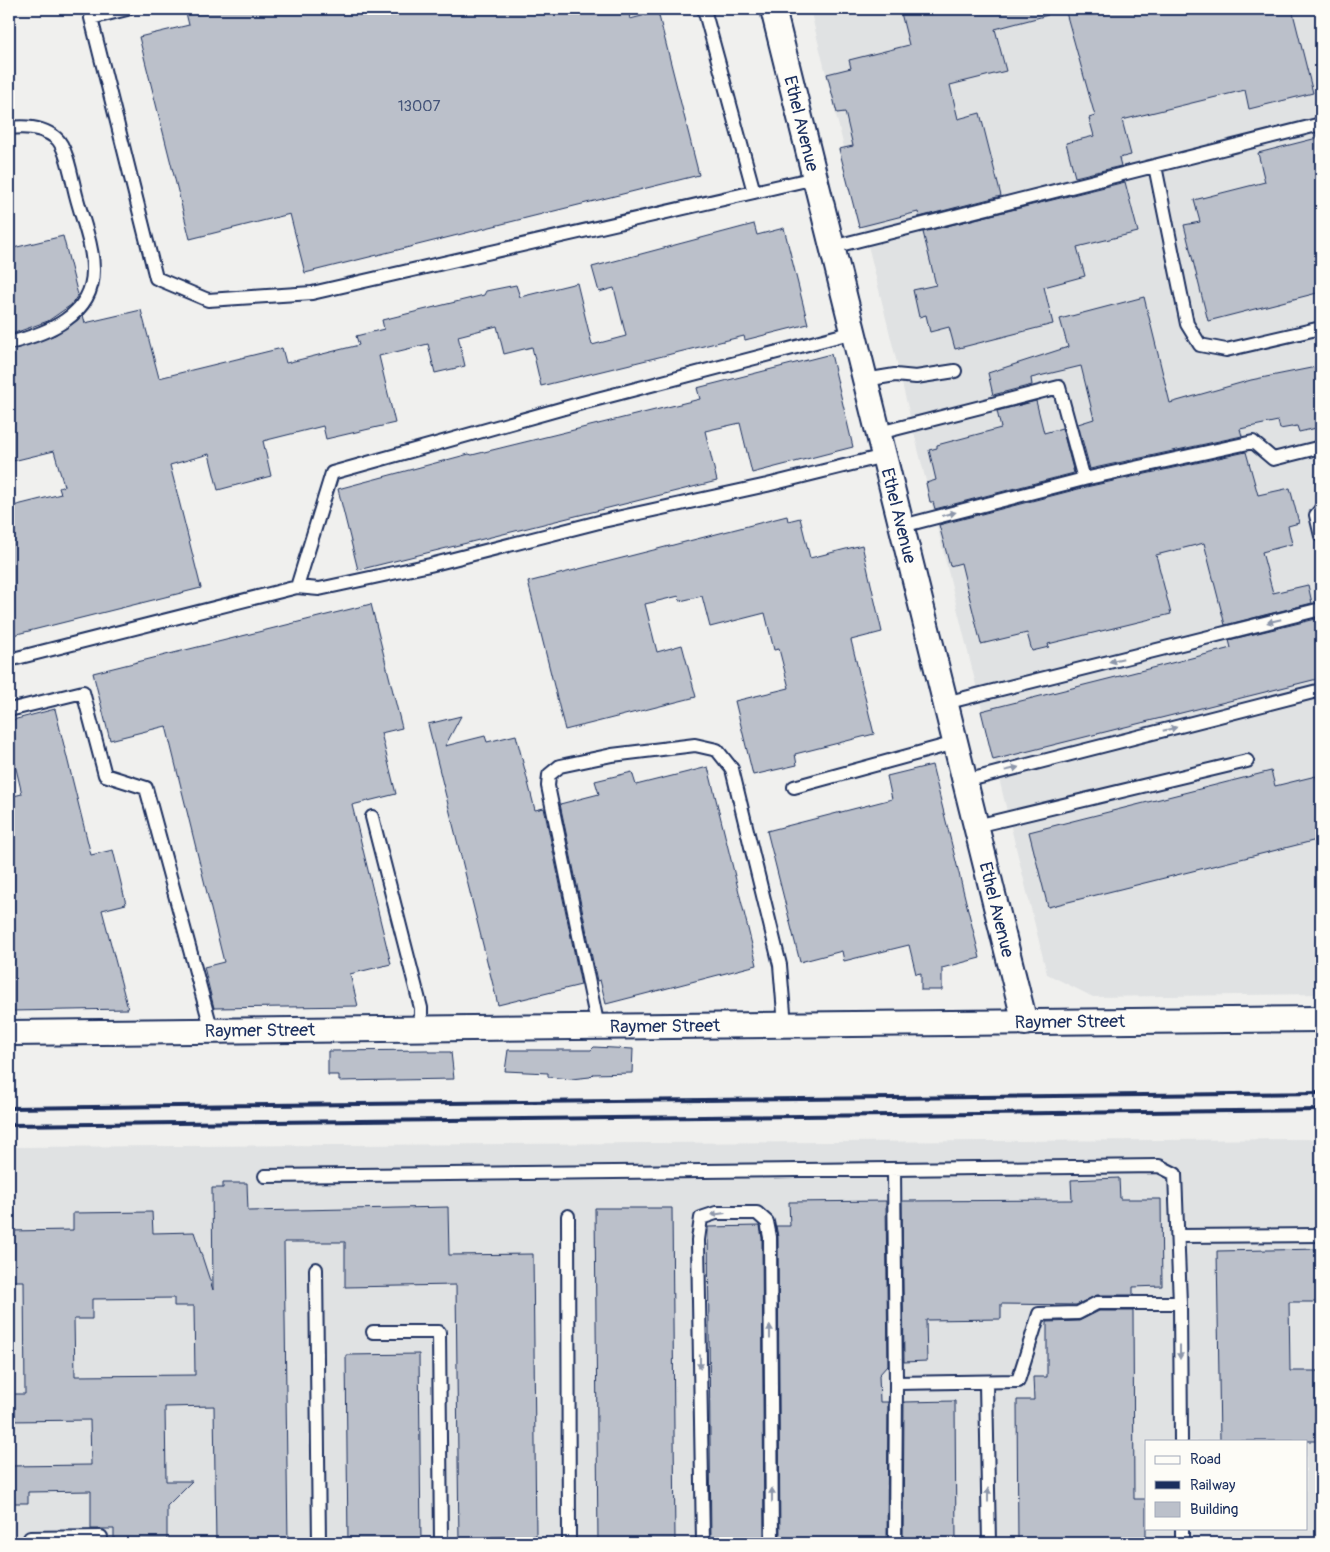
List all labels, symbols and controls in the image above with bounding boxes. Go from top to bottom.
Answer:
street label: Ethel Avenue [779,73,824,174]
house number: 13007 [398,97,440,116]
street label: Ethel Avenue [876,465,922,566]
one-way arrow [941,510,956,518]
one-way arrow [1266,617,1281,625]
one-way arrow [1109,656,1124,664]
one-way arrow [1162,725,1177,733]
one-way arrow [1005,765,1020,773]
street label: Ethel Avenue [974,859,1020,960]
street label: Raymer Street [1015,1010,1126,1034]
street label: Raymer Street [610,1014,721,1038]
street label: Raymer Street [205,1018,316,1042]
one-way arrow [710,1210,726,1218]
one-way arrow [766,1324,774,1340]
one-way arrow [1176,1344,1184,1360]
one-way arrow [696,1355,704,1371]
legend [1145,1440,1308,1530]
text: Road [1190,1450,1221,1469]
text: Railway [1190,1476,1236,1495]
one-way arrow [768,1486,776,1502]
one-way arrow [984,1486,992,1502]
text: Building [1190,1500,1238,1519]

